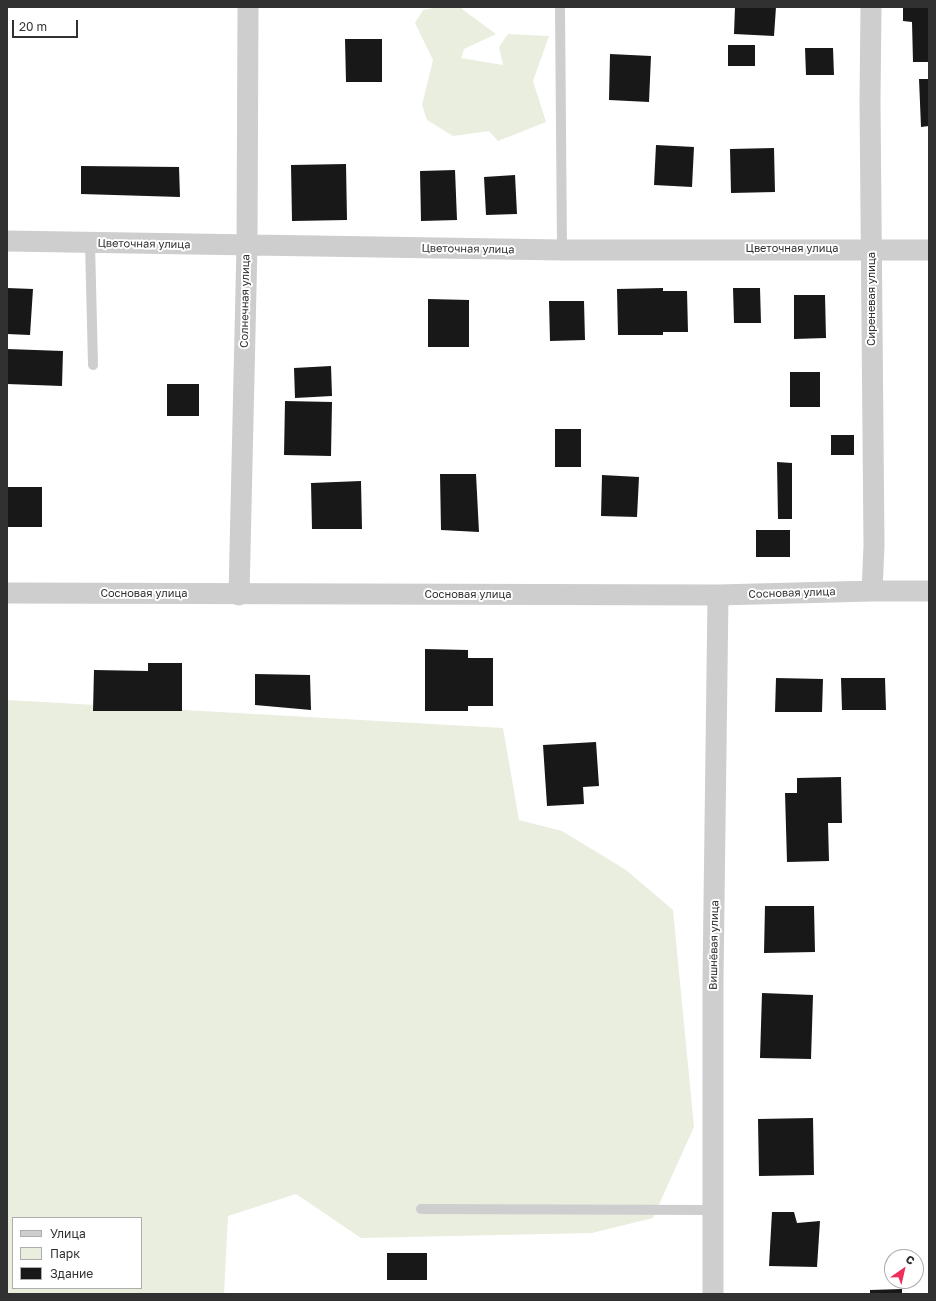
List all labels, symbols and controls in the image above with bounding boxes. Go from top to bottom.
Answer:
scale bar [14,12,80,38]
text: 20 m [19,19,47,34]
street label: Цветочная улица [97,237,191,251]
street label: Цветочная улица [421,242,515,256]
street label: Цветочная улица [745,242,839,256]
street label: Сиреневая улица [865,252,879,346]
street label: Солнечная улица [238,254,252,348]
street label: Сосновая улица [748,585,836,601]
street label: Сосновая улица [100,587,188,601]
street label: Сосновая улица [424,588,512,602]
street label: Вишнёвая улица [707,900,721,990]
legend [12,1217,142,1289]
text: Улица [50,1226,86,1241]
text: Парк [50,1246,80,1261]
north arrow [884,1249,924,1289]
text: С [904,1252,917,1267]
text: Здание [50,1266,93,1281]

